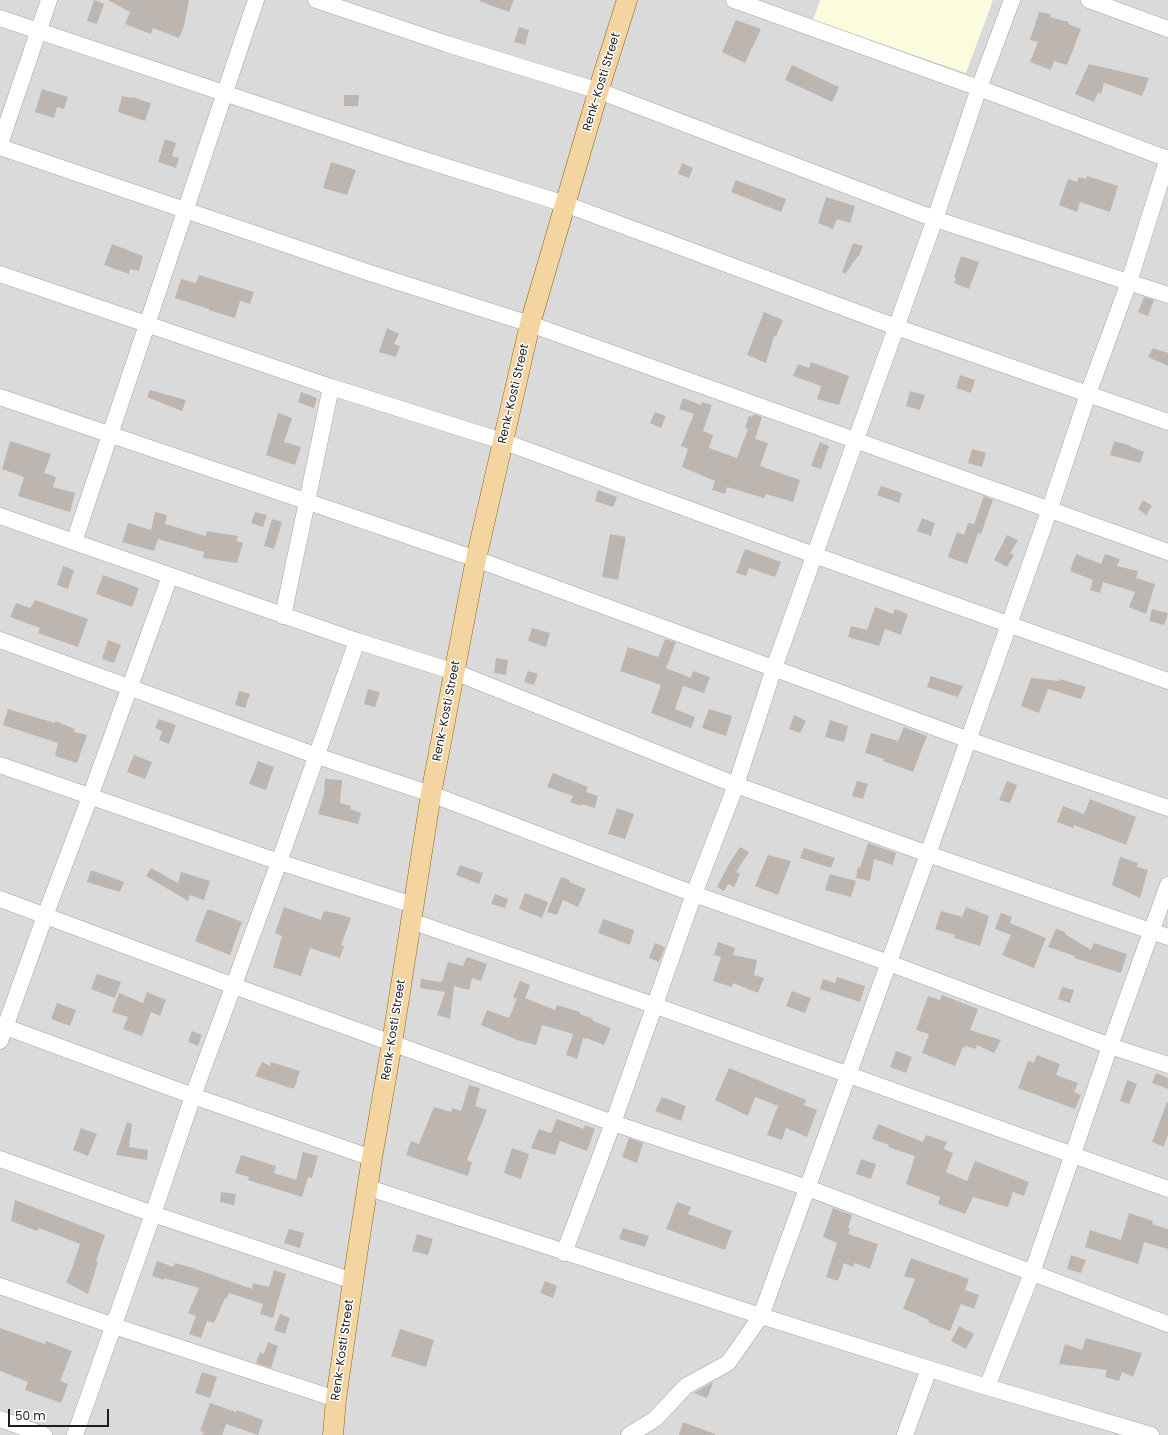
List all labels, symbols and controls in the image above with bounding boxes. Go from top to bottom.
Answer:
street label: Renk-Kosti Street [580,31,624,133]
street label: Renk-Kosti Street [496,343,532,445]
street label: Renk-Kosti Street [430,660,464,762]
street label: Renk-Kosti Street [379,979,409,1081]
street label: Renk-Kosti Street [329,1298,357,1402]
scale bar [10,1401,111,1427]
text: 50 m [15,1407,46,1424]

